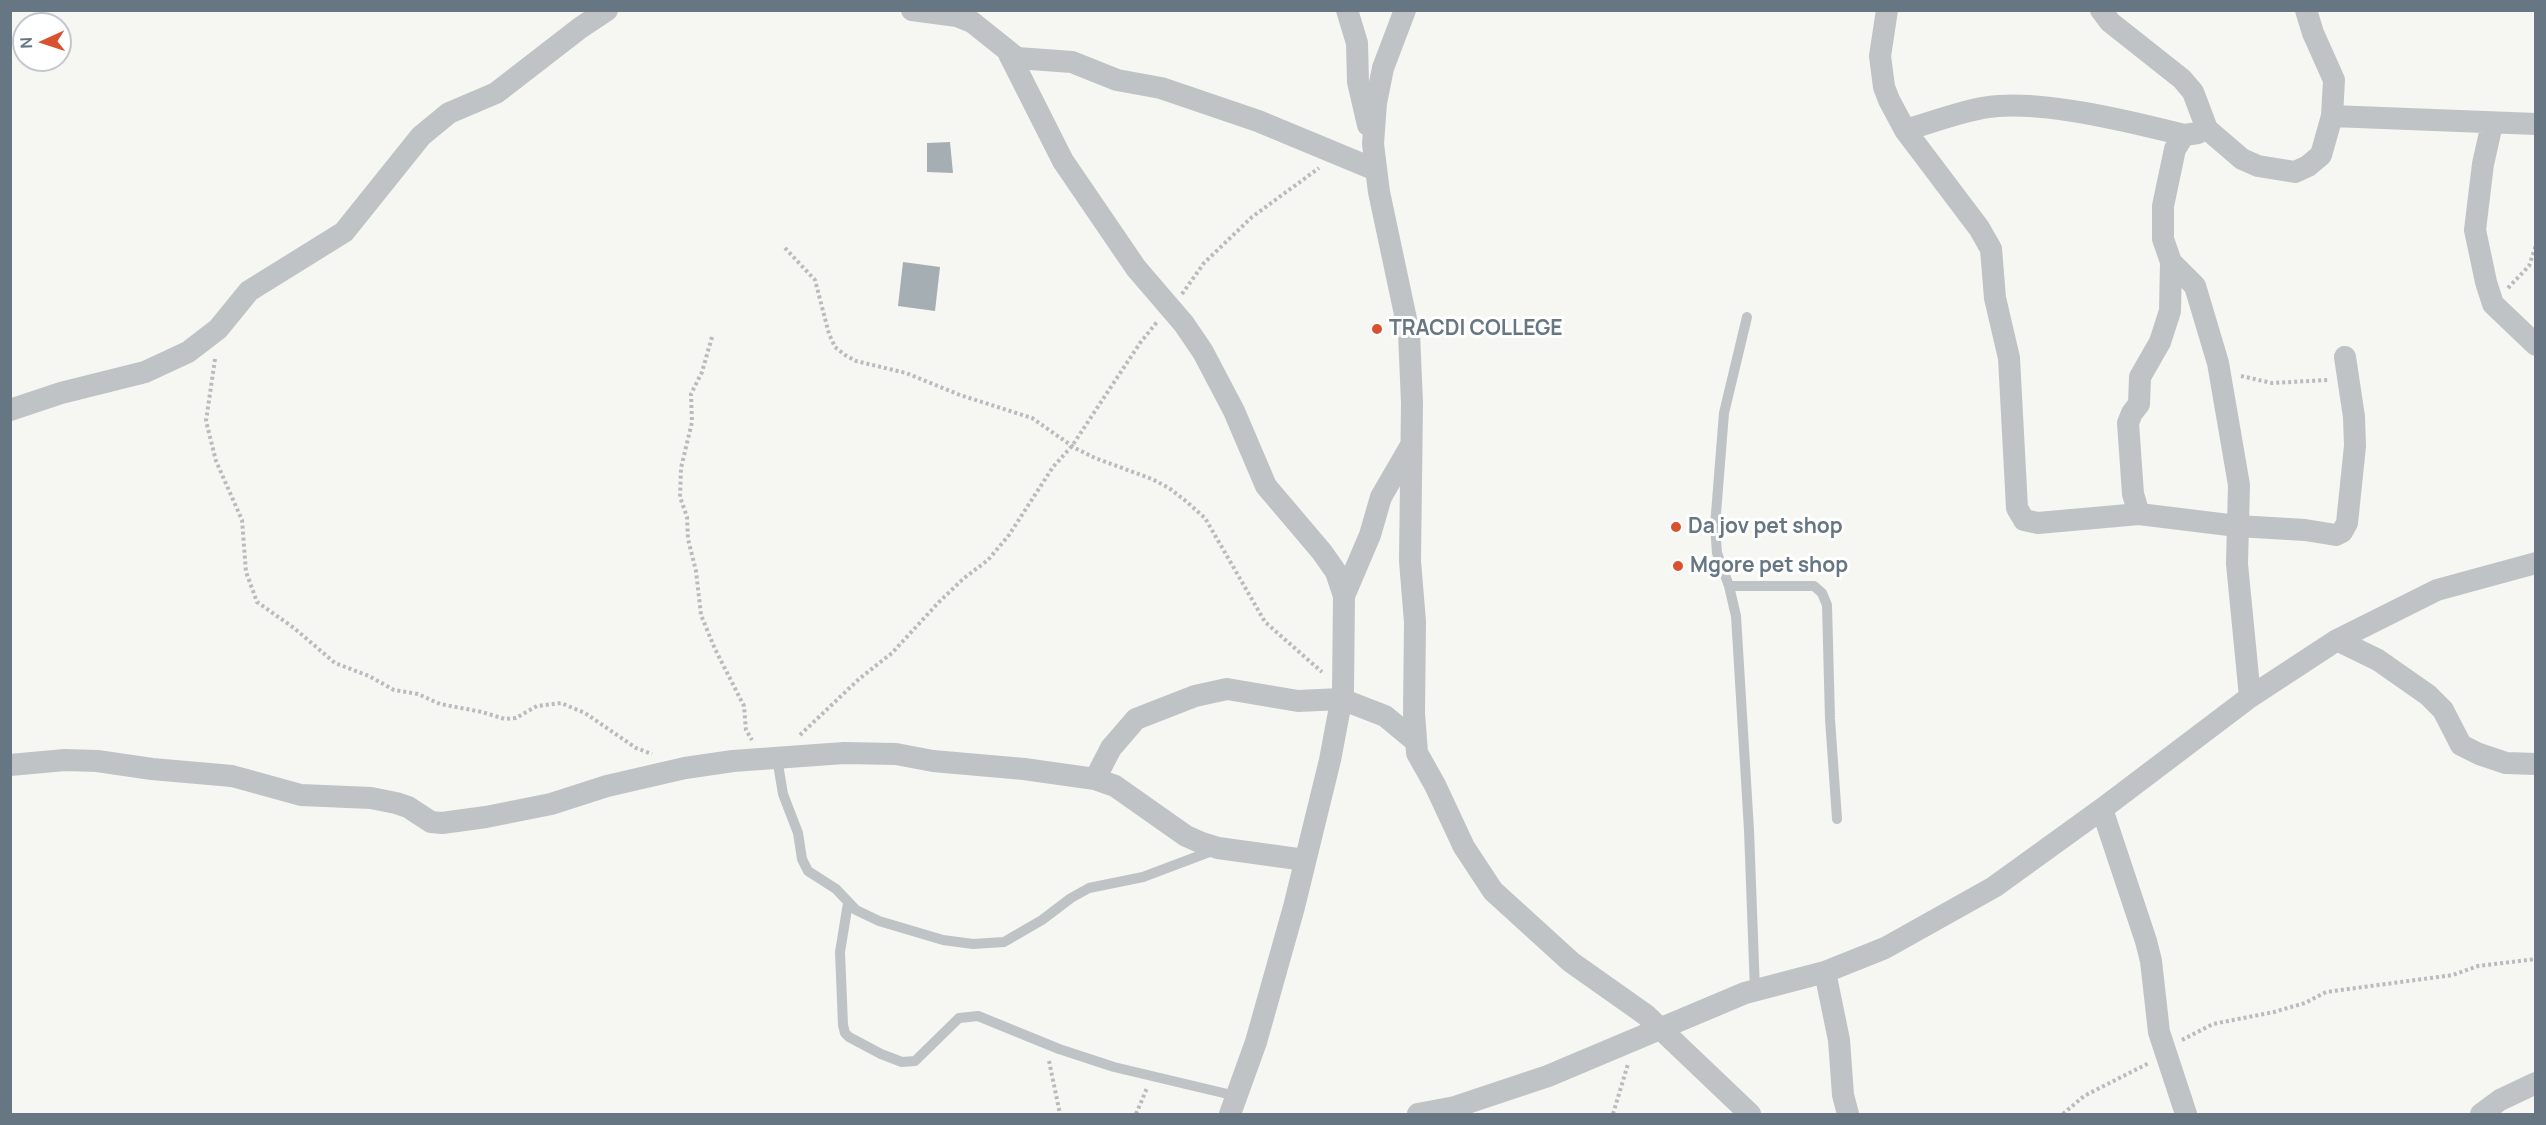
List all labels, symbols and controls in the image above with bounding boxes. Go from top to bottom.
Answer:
north arrow [12,12,72,72]
text: N [15,37,37,49]
place label: TRACDI COLLEGE [1389,316,1563,342]
marker: TRACDI COLLEGE [1370,322,1384,336]
place label: Da jov pet shop [1688,514,1843,540]
marker: Da jov pet shop [1669,520,1683,534]
place label: Mgore pet shop [1690,553,1848,579]
marker: Mgore pet shop [1671,559,1685,573]

